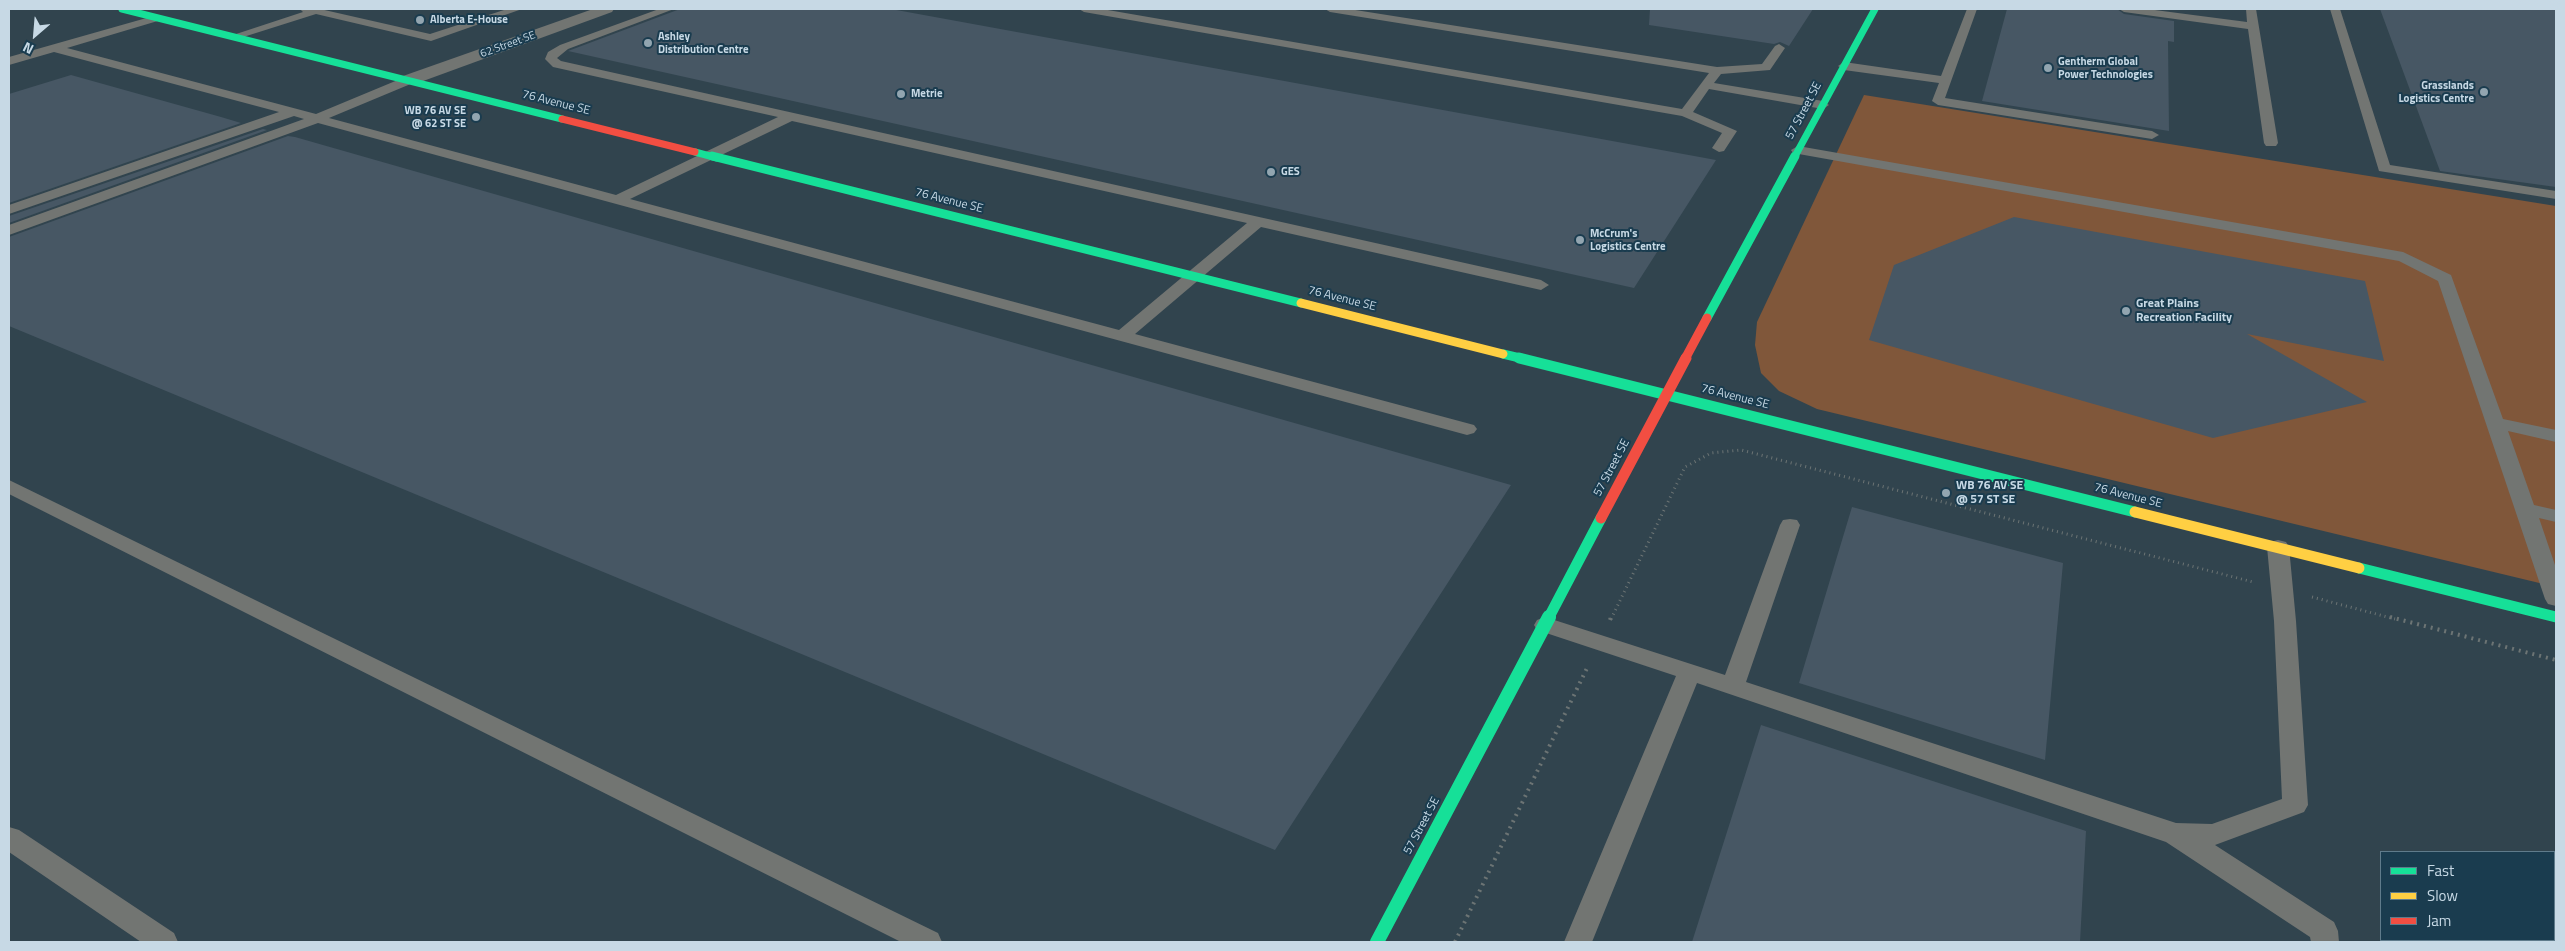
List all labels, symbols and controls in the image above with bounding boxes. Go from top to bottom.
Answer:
north arrow [10,10,60,60]
place label: Alberta E-House [430,13,508,27]
marker: Alberta E-House [414,14,426,26]
street label: 62 Street SE [479,29,537,61]
place label: Ashley Distribution Centre [658,30,749,56]
text: N [19,37,37,60]
marker: Ashley Distribution Centre [642,37,654,49]
place label: Gentherm Global Power Technologies [2058,55,2153,81]
marker: Gentherm Global Power Technologies [2042,62,2054,74]
place label: Grasslands Logistics Centre [2398,79,2474,105]
street label: 57 Street SE [1783,80,1825,142]
marker: Grasslands Logistics Centre [2478,86,2490,98]
place label: Metrie [911,87,943,101]
street label: 76 Avenue SE [521,88,591,118]
marker: Metrie [895,88,907,100]
place label: WB 76 AV SE @ 62 ST SE [404,104,466,130]
marker: WB 76 AV SE @ 62 ST SE [470,111,482,123]
place label: GES [1281,165,1300,179]
marker: GES [1265,166,1277,178]
street label: 76 Avenue SE [914,186,984,216]
place label: McCrum's Logistics Centre [1590,227,1666,253]
marker: McCrum's Logistics Centre [1574,234,1586,246]
street label: 76 Avenue SE [1307,284,1377,314]
place label: Great Plains Recreation Facility [2136,297,2232,325]
marker: Great Plains Recreation Facility [2120,305,2132,317]
street label: 76 Avenue SE [1700,382,1770,412]
street label: 57 Street SE [1591,437,1633,499]
place label: WB 76 AV SE @ 57 ST SE [1956,479,2023,507]
street label: 76 Avenue SE [2093,481,2163,511]
marker: WB 76 AV SE @ 57 ST SE [1940,487,1952,499]
street label: 57 Street SE [1401,795,1443,857]
legend [2380,851,2555,941]
text: Fast [2427,859,2454,882]
text: Slow [2427,884,2458,907]
text: Jam [2427,909,2451,932]

